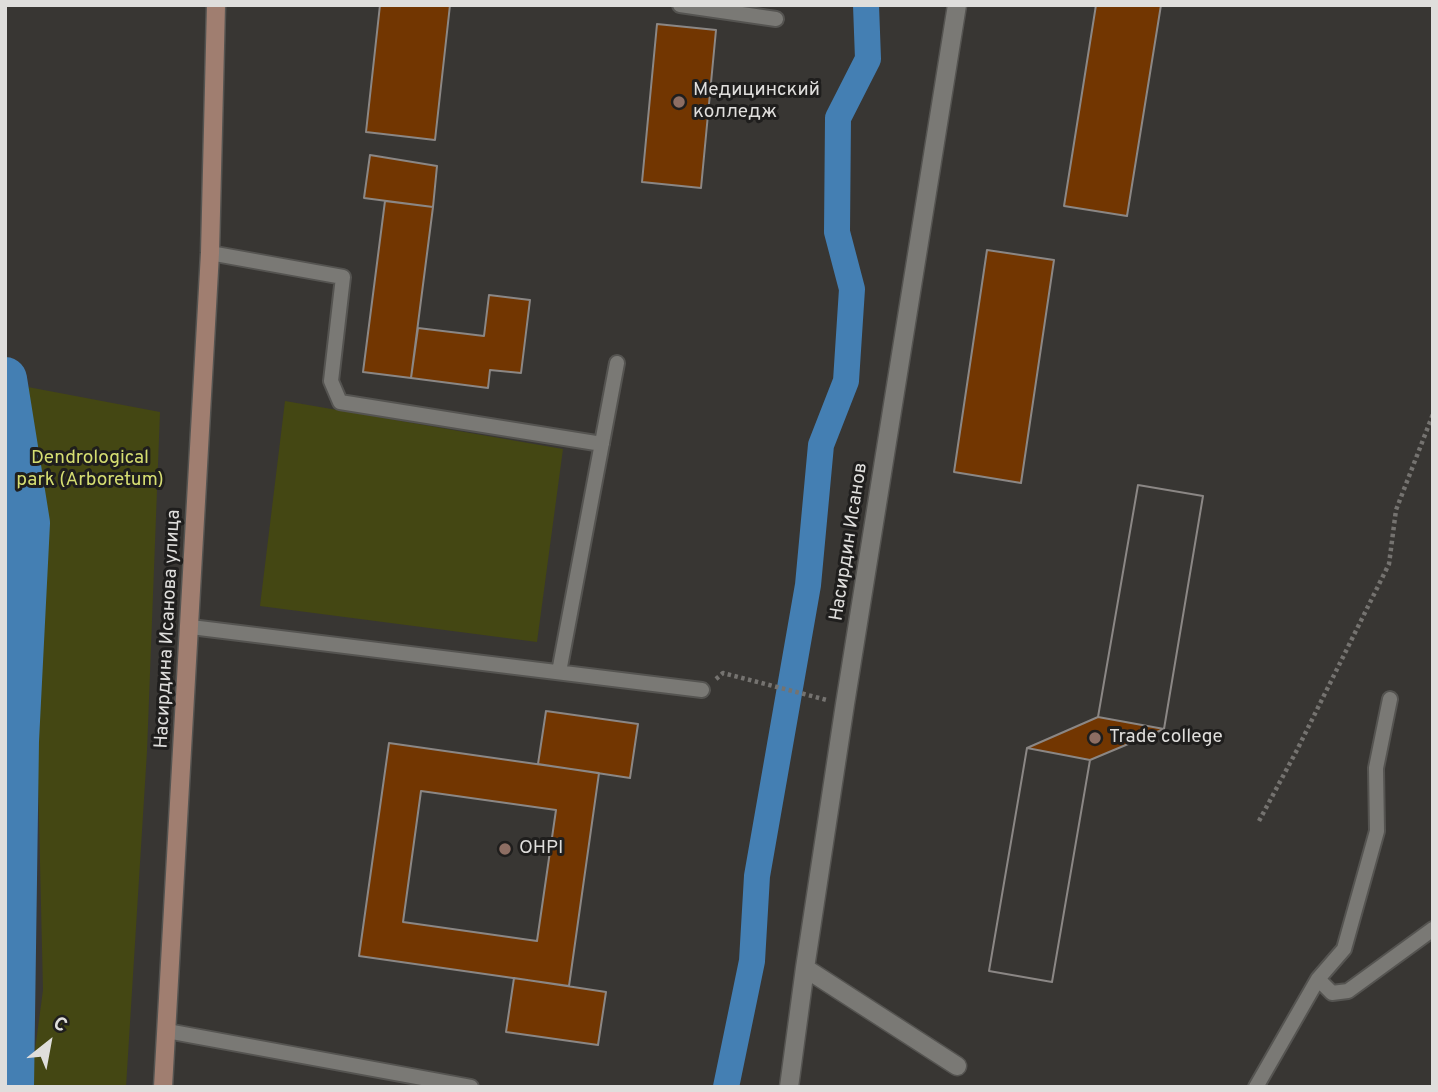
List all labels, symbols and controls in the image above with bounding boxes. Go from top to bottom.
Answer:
place label: Медицинский колледж [693,80,820,124]
marker: Медицинский колледж [671,94,687,110]
park label: Dendrological park (Arboretum) [16,448,164,492]
street label: Насирдин Исанов [826,461,874,623]
street label: Насирдина Исанова улица [151,509,187,749]
place label: Trade college [1109,727,1223,749]
marker: Trade college [1087,730,1103,746]
place label: OHPI [519,838,563,860]
marker: OHPI [497,841,513,857]
north arrow [14,1008,84,1078]
text: С [48,1012,71,1038]

